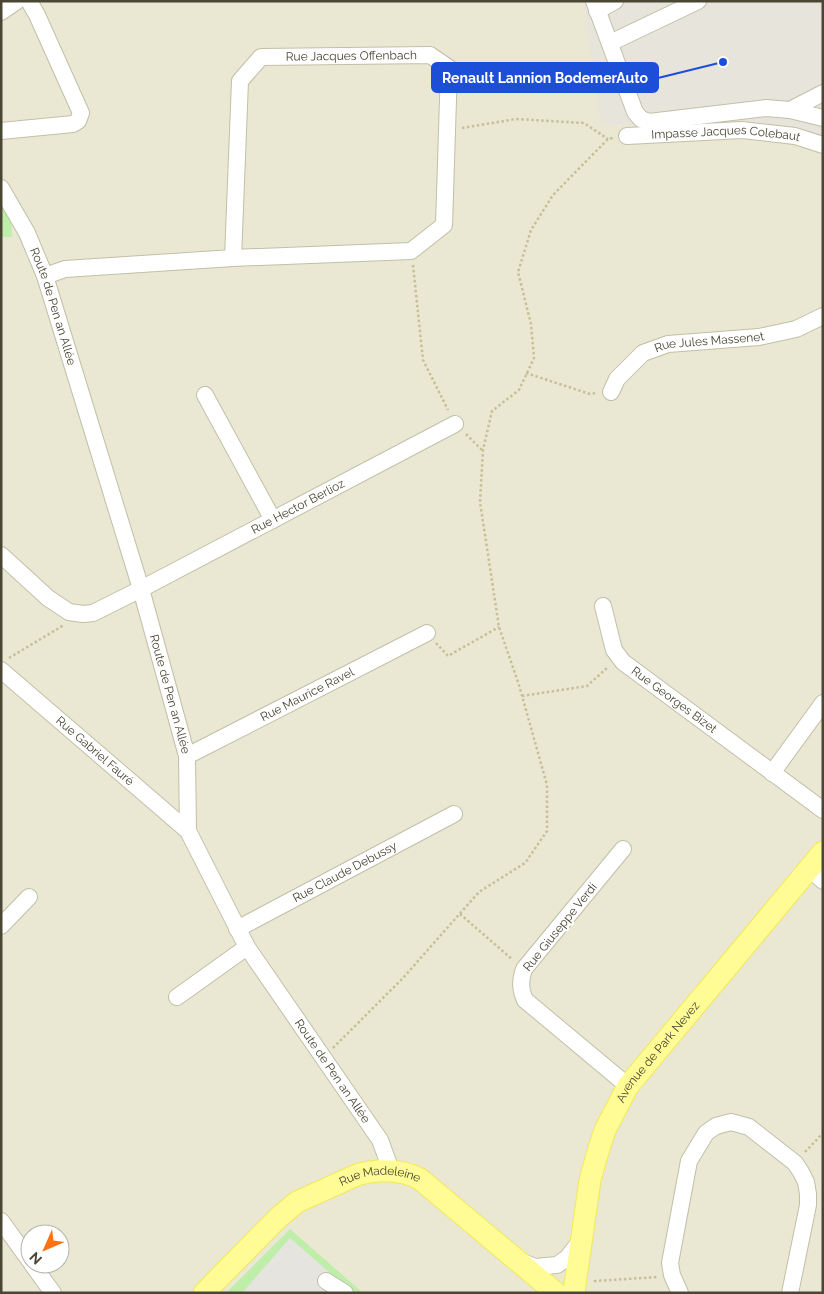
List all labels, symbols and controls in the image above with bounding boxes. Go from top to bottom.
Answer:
street label: Rue Jacques Offenbach [286,48,417,64]
callout: Renault Lannion BodemerAuto [432,63,658,92]
text: Renault Lannion BodemerAuto [442,70,648,86]
street label: Impasse Jacques Colebaut [651,123,802,144]
street label: Route de Pen an Allée [27,246,79,367]
street label: Rue Jules Massenet [653,329,766,355]
street label: Rue Hector Berlioz [249,476,347,537]
street label: Route de Pen an Allée [147,633,193,755]
street label: Rue Maurice Ravel [258,664,357,724]
street label: Rue Georges Bizet [629,664,720,736]
street label: Rue Gabriel Fauré [53,713,137,788]
street label: Rue Claude Debussy [290,838,400,905]
street label: Rue Giuseppe Verdi [520,880,600,974]
street label: Avenue de Park Nevez [614,999,702,1105]
street label: Route de Pen an Allée [292,1016,373,1126]
street label: Rue Madeleine [337,1164,423,1189]
north arrow [20,1224,70,1274]
text: N [26,1249,45,1268]

